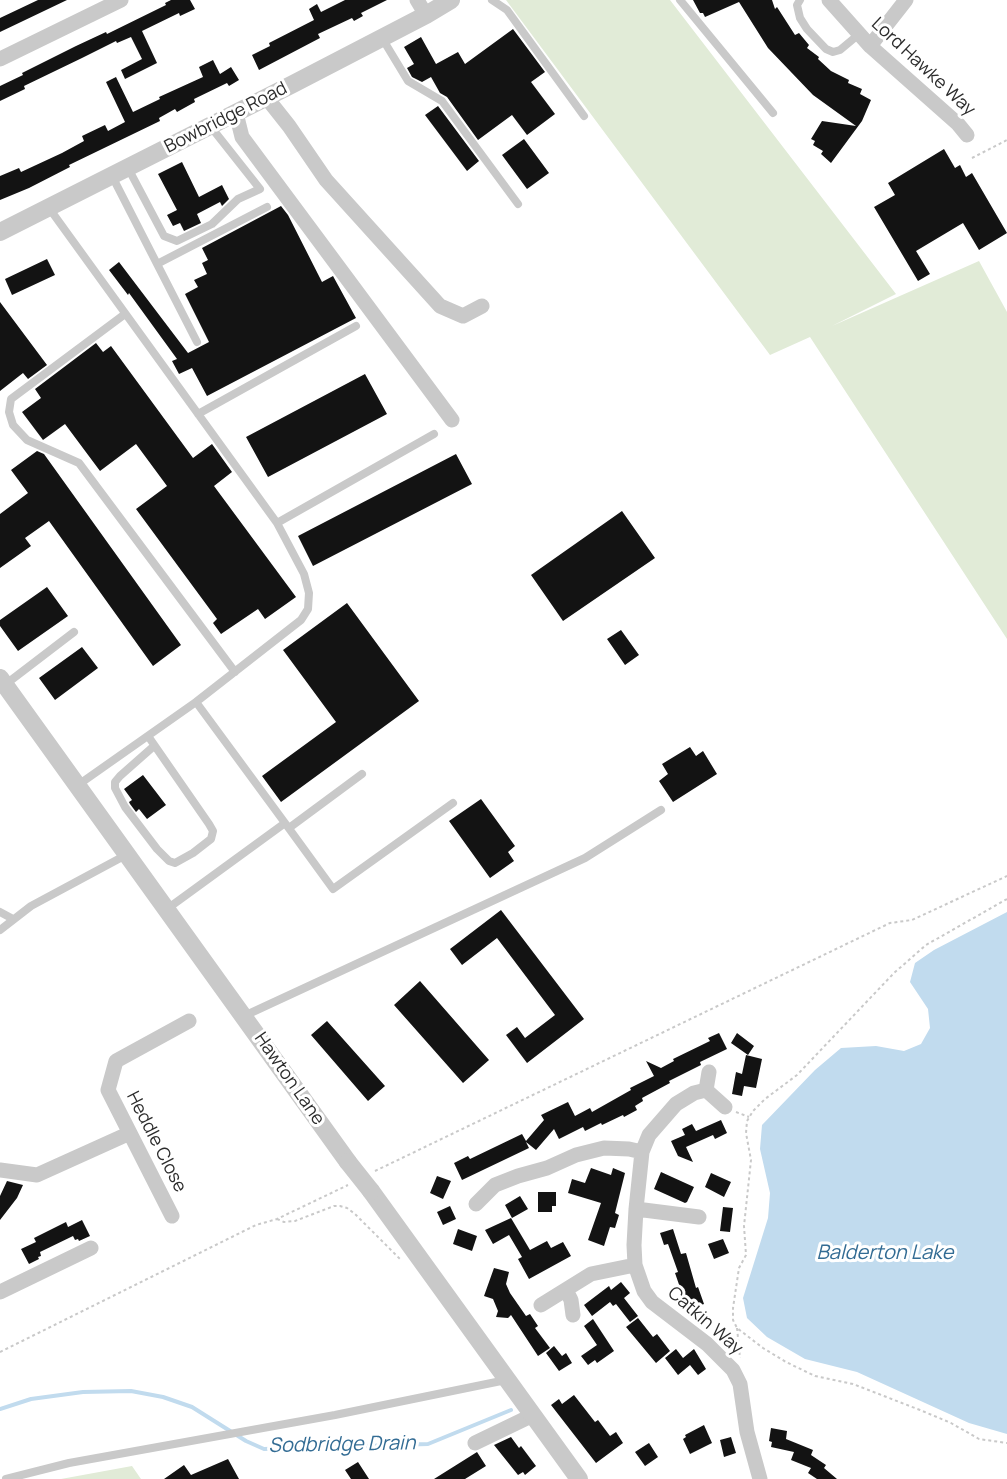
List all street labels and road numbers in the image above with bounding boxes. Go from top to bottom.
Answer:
street label: Lord Hawke Way [867,13,979,121]
street label: Bowbridge Road [161,78,291,158]
street label: Hawton Lane [249,1029,329,1129]
street label: Heddle Close [121,1088,191,1196]
street label: Catkin Way [663,1283,747,1359]

